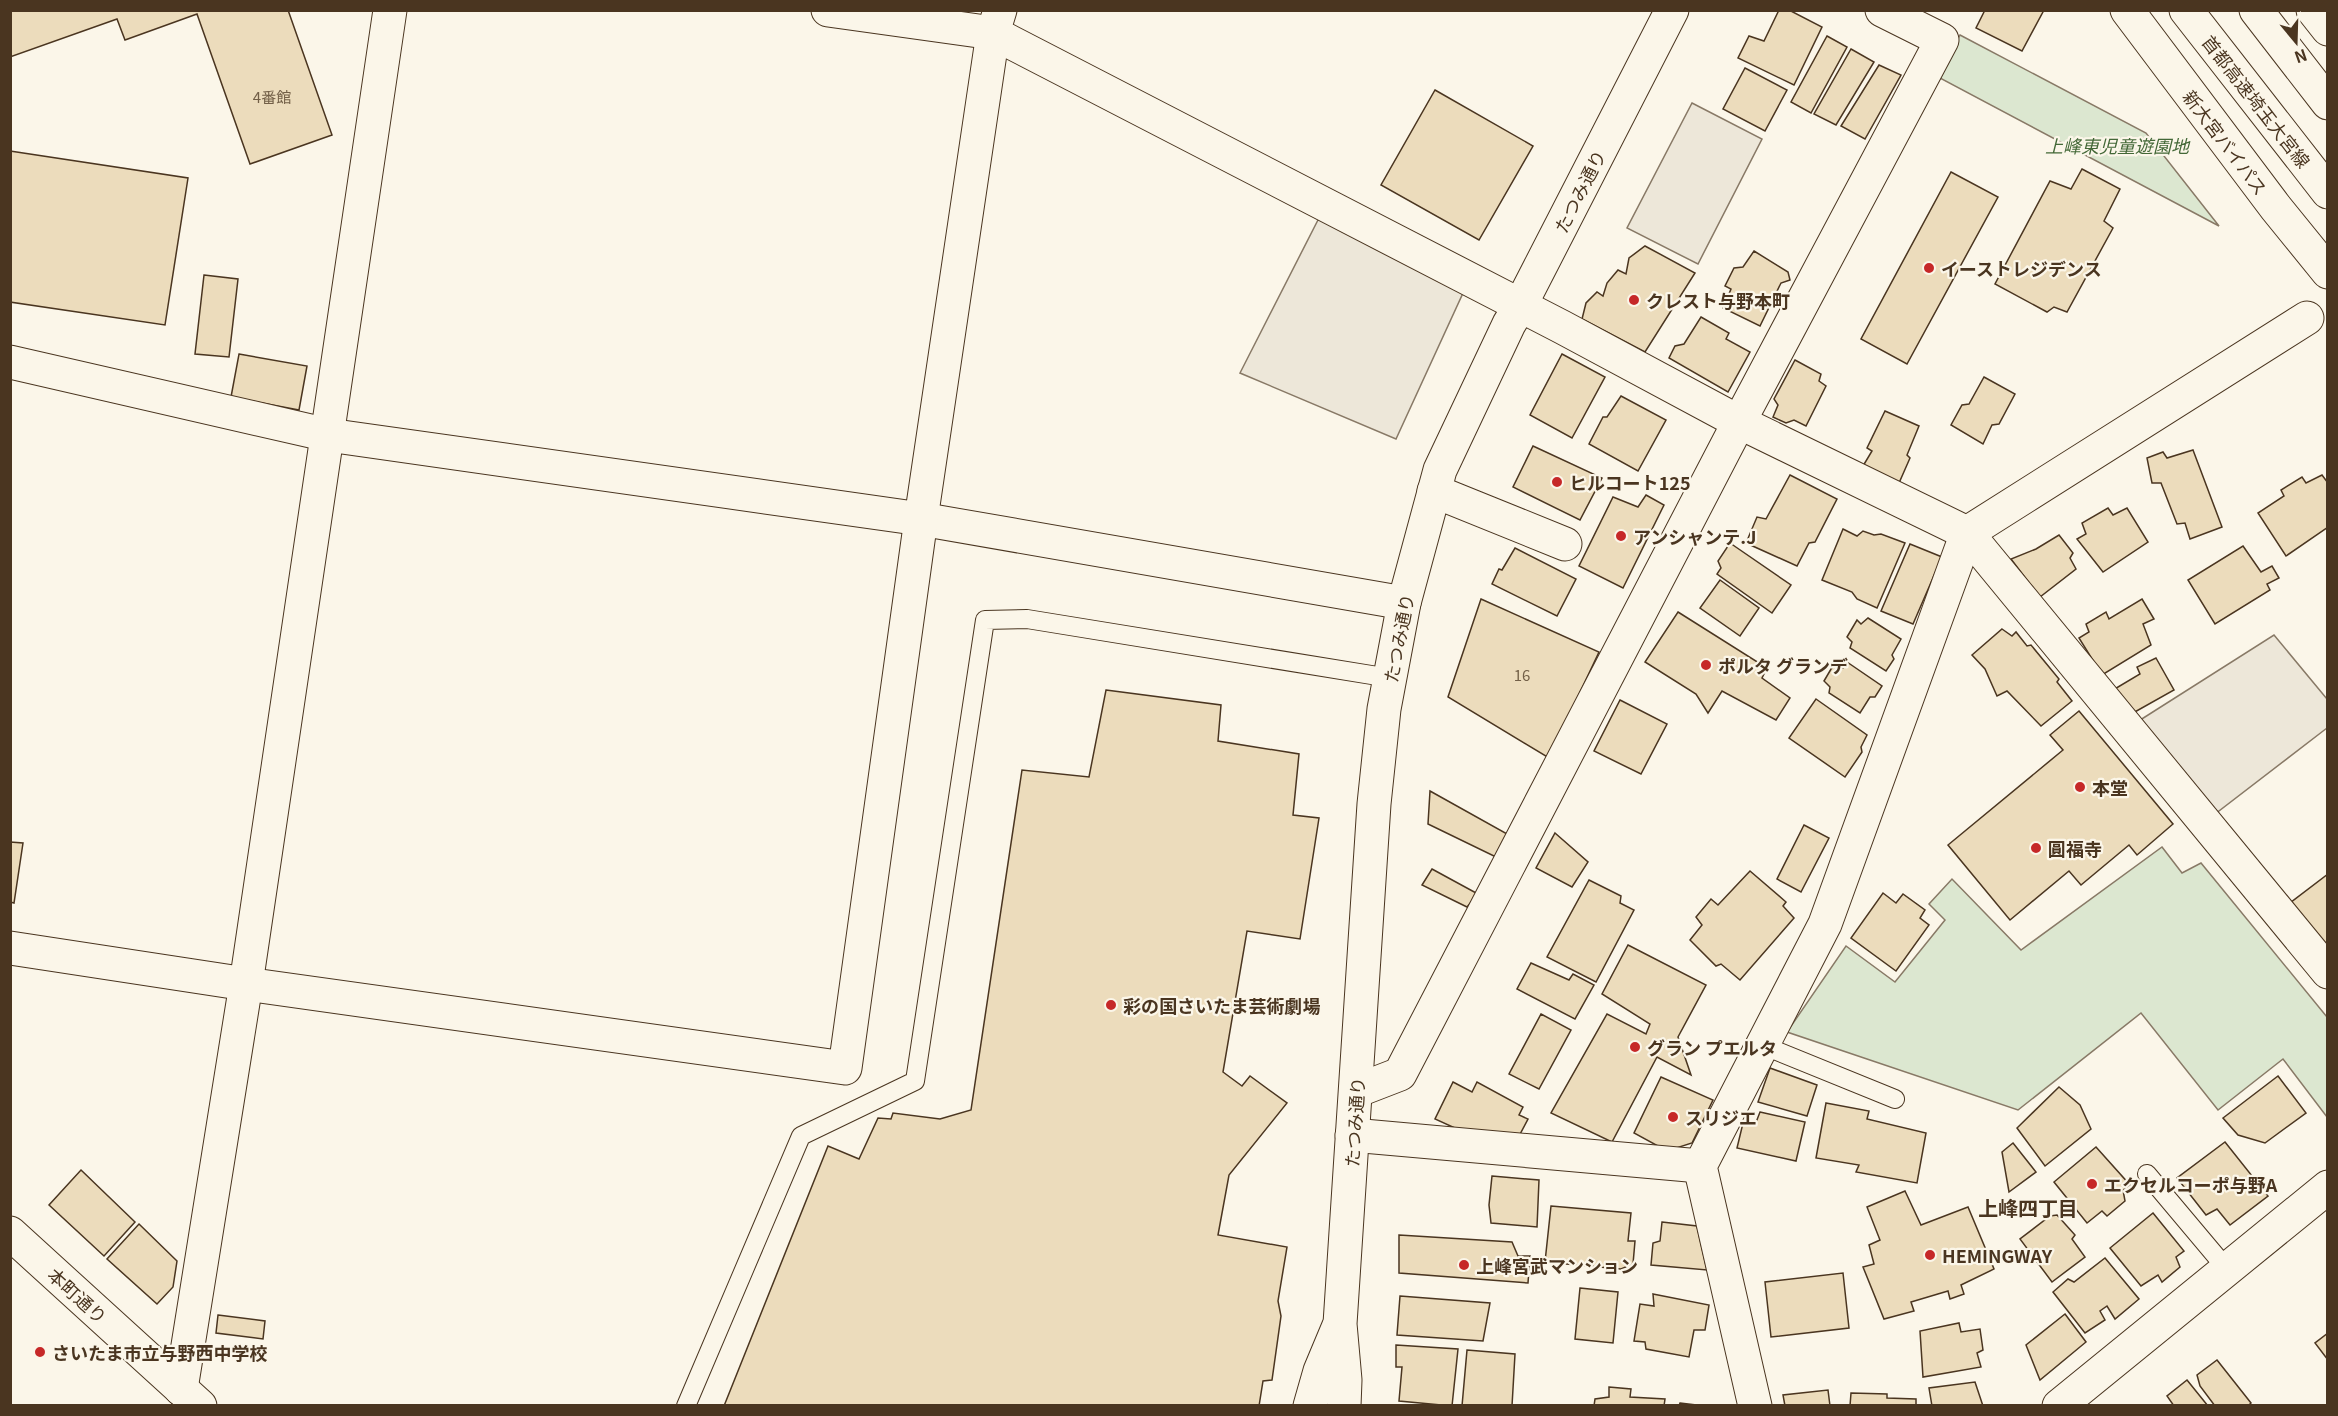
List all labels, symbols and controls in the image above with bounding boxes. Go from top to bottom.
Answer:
north arrow [2266,12,2326,72]
street label: 首都高速埼玉大宮線 [2197,29,2317,173]
text: N [2292,44,2311,70]
street label: 新大宮バイパス [2178,84,2274,200]
house number: 4番館 [253,86,291,107]
park label: 上峰東児童遊園地 [2045,132,2191,158]
street label: たつみ通り [1547,145,1611,237]
place label: イーストレジデンス [1941,255,2102,281]
marker: イーストレジデンス [1922,261,1936,275]
place label: クレスト与野本町 [1646,287,1790,313]
marker: クレスト与野本町 [1627,293,1641,307]
place label: ヒルコート125 [1569,469,1691,495]
marker: ヒルコート125 [1550,475,1564,489]
place label: アンシャンテ.J [1633,523,1756,549]
marker: アンシャンテ.J [1614,529,1628,543]
street label: たつみ通り [1377,591,1419,685]
place label: ポルタ グランデ [1718,652,1848,678]
marker: ポルタ グランデ [1699,658,1713,672]
house number: 16 [1514,664,1530,685]
place label: 本堂 [2092,774,2128,800]
marker: 本堂 [2073,780,2087,794]
place label: 圓福寺 [2048,835,2102,861]
marker: 圓福寺 [2029,841,2043,855]
place label: 彩の国さいたま芸術劇場 [1123,992,1320,1018]
marker: 彩の国さいたま芸術劇場 [1104,998,1118,1012]
place label: グラン プエルタ [1647,1034,1777,1060]
marker: グラン プエルタ [1628,1040,1642,1054]
street label: たつみ通り [1338,1076,1370,1168]
place label: スリジエ [1685,1104,1757,1130]
marker: スリジエ [1666,1110,1680,1124]
place label: エクセルコーポ与野A [2104,1171,2278,1197]
marker: エクセルコーポ与野A [2085,1177,2099,1191]
district label: 上峰四丁目 [1978,1193,2078,1222]
place label: HEMINGWAY [1942,1242,2053,1268]
marker: HEMINGWAY [1923,1248,1937,1262]
place label: 上峰宮武マンション [1476,1252,1638,1278]
marker: 上峰宮武マンション [1457,1258,1471,1272]
street label: 本町通り [43,1261,113,1329]
place label: さいたま市立与野西中学校 [52,1339,267,1365]
marker: さいたま市立与野西中学校 [33,1345,47,1359]

